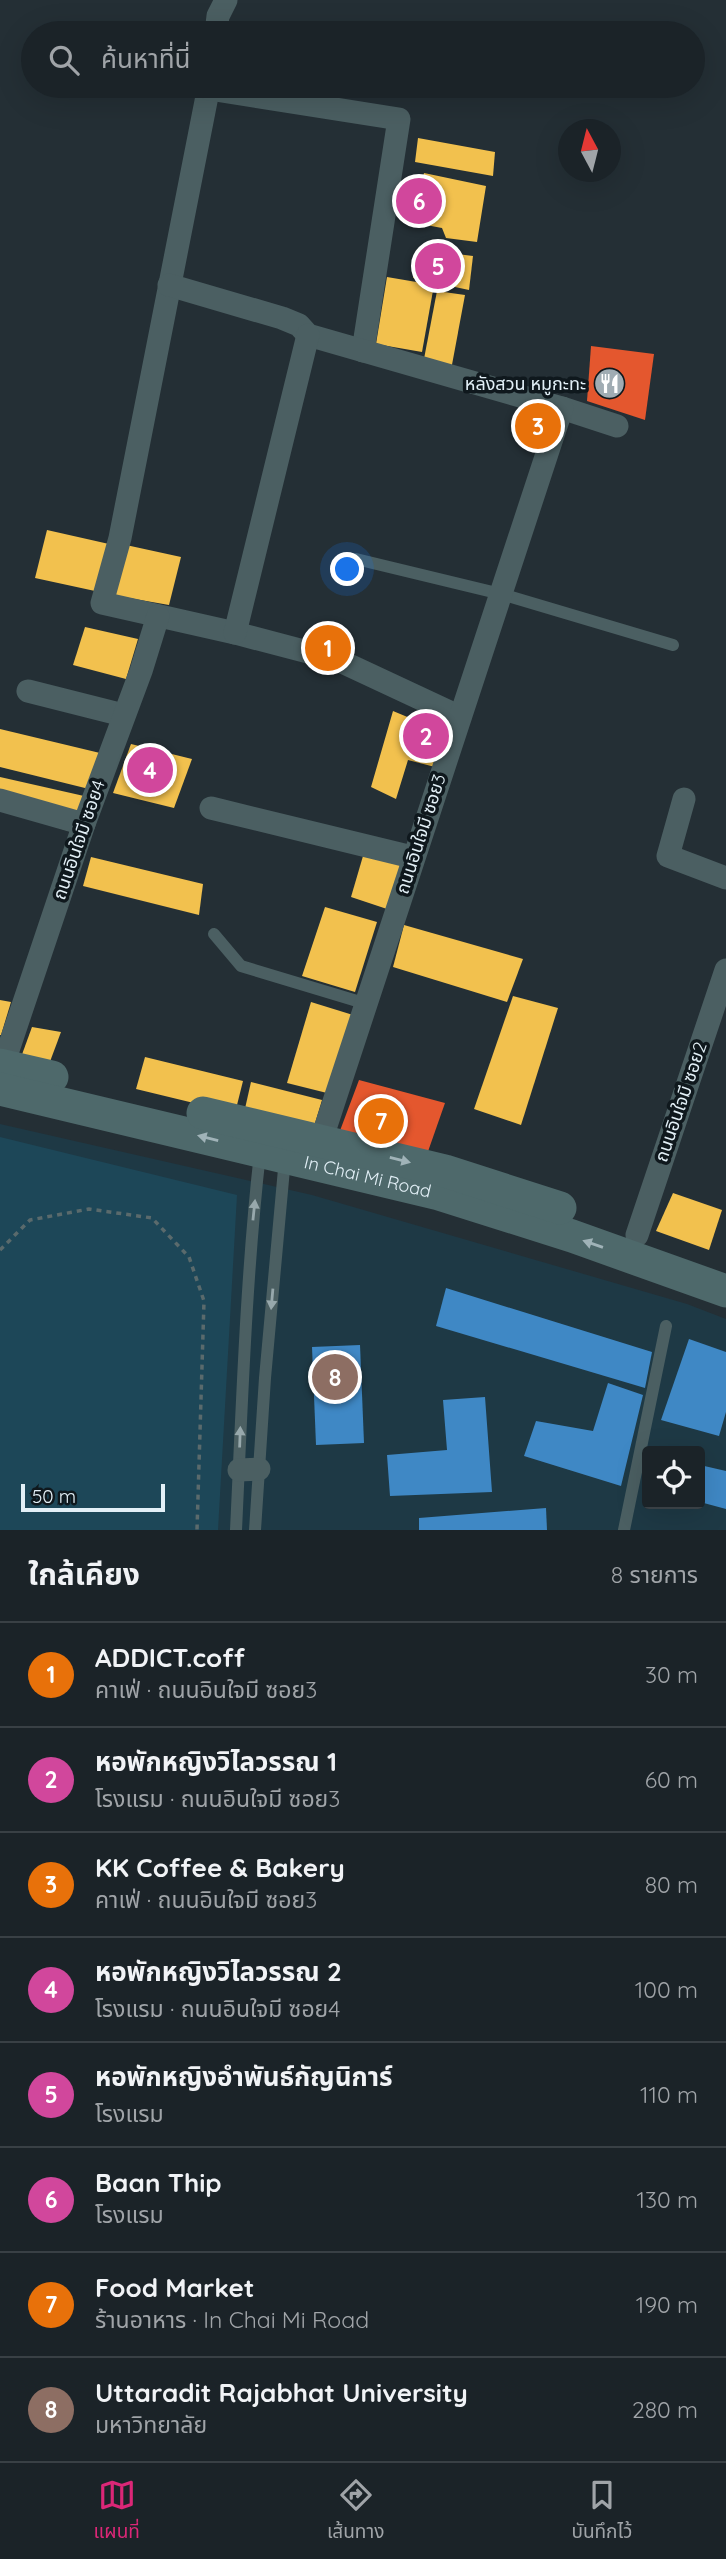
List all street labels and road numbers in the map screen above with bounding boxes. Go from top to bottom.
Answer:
street label: ถนนอินใจมี ซอย3 [390,771,451,897]
street label: ถนนอินใจมี ซอย4 [47,777,110,903]
street label: ถนนอินใจมี ซอย2 [649,1039,712,1165]
street label: In Chai Mi Road [302,1150,434,1203]

